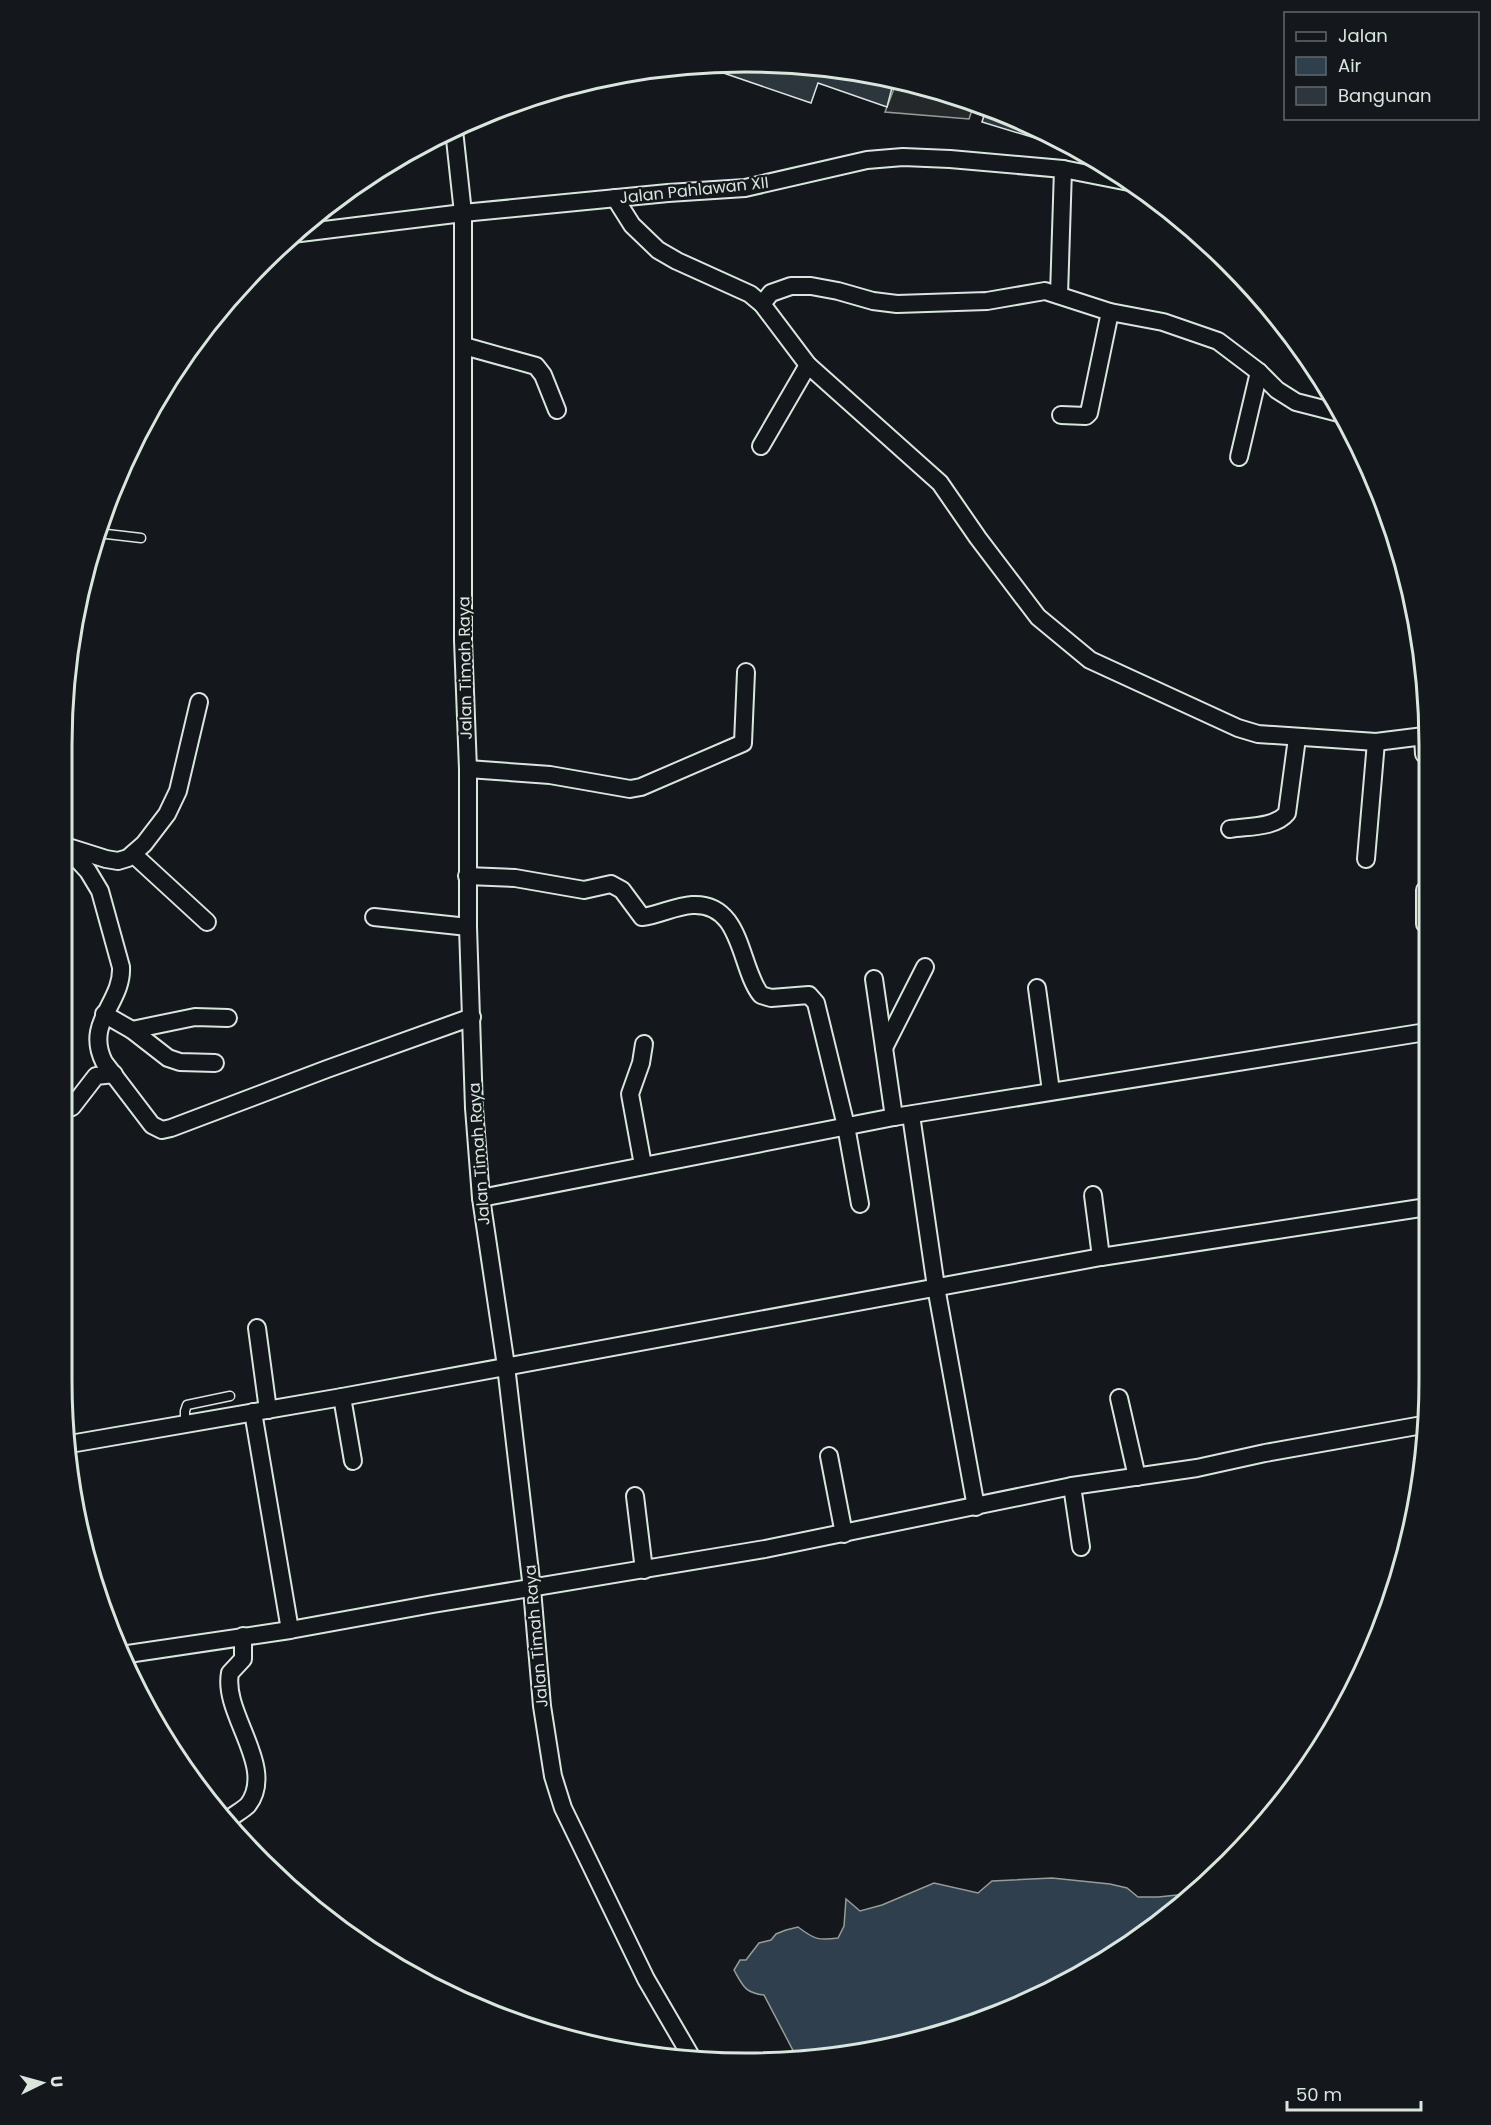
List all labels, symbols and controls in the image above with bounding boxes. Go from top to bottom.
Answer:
legend [1284,12,1479,120]
text: Jalan [1338,23,1388,48]
text: Air [1338,53,1362,78]
text: Bangunan [1338,83,1432,108]
street label: Jalan Pahlawan XII [618,171,770,209]
street label: Jalan Timah Raya [452,596,478,740]
street label: Jalan Timah Raya [463,1082,495,1226]
street label: Jalan Timah Raya [518,1564,554,1708]
north arrow [12,2053,72,2113]
scale bar [1287,2074,1420,2112]
text: U [44,2075,68,2088]
text: 50 m [1296,2082,1342,2107]

